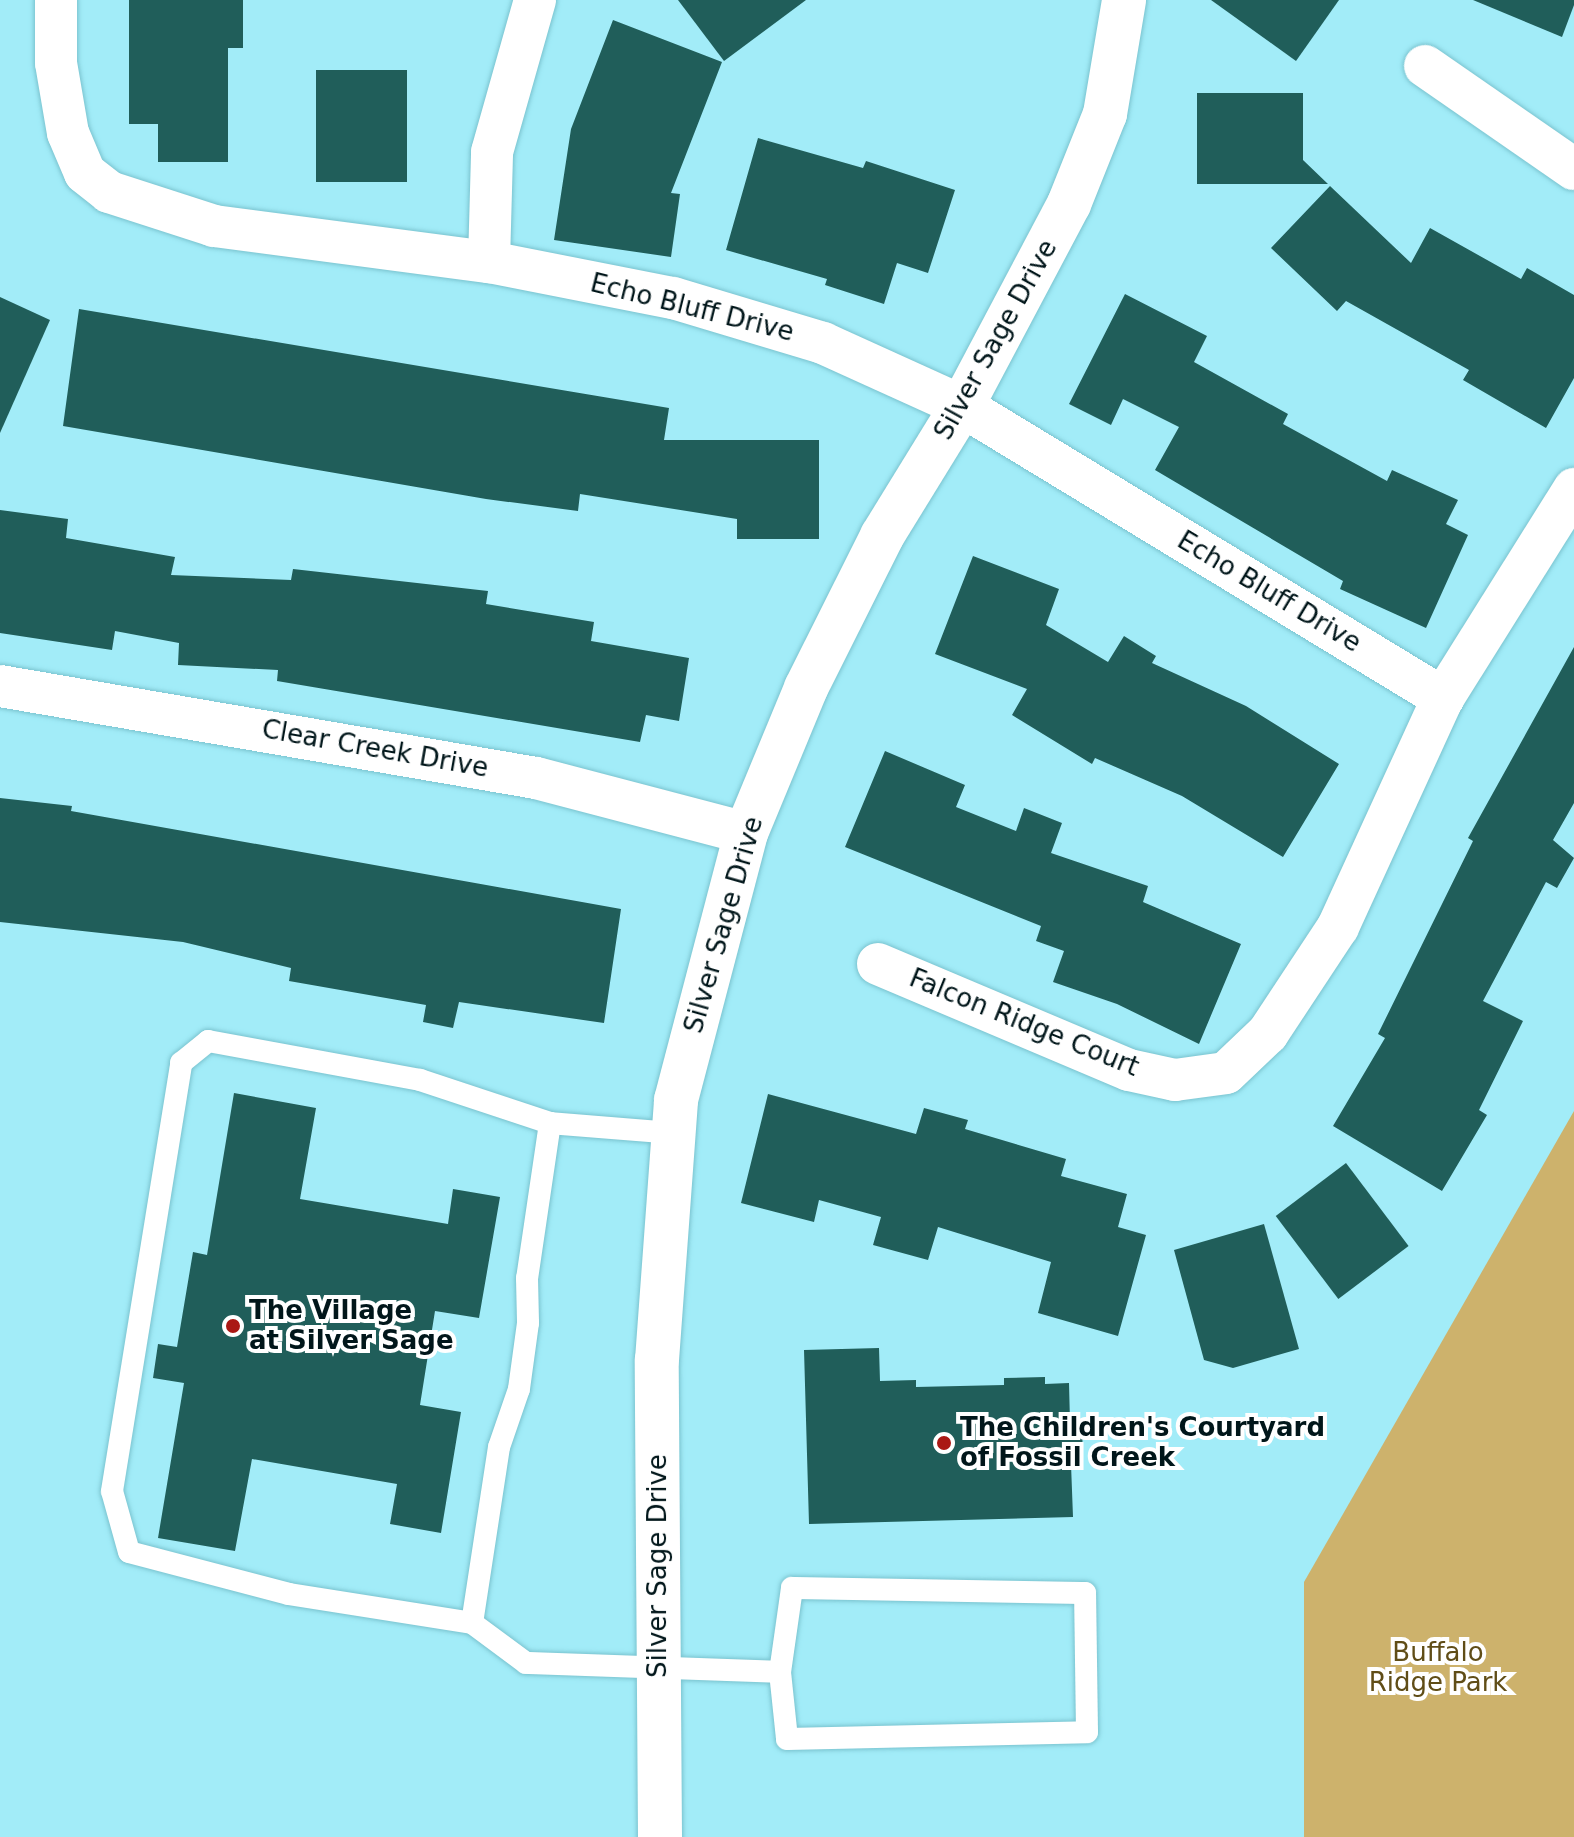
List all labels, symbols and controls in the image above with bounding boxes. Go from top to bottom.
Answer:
street label: Silver Sage Drive [928,235,1064,445]
street label: Echo Bluff Drive [587,268,797,348]
street label: Echo Bluff Drive [1172,525,1366,659]
street label: Clear Creek Drive [259,714,491,784]
street label: Silver Sage Drive [678,813,770,1037]
street label: Falcon Ridge Court [905,963,1143,1083]
place label: The Village at Silver Sage [249,1295,454,1356]
marker: The Village at Silver Sage [224,1317,242,1335]
place label: The Children's Courtyard of Fossil Creek [960,1412,1325,1474]
marker: The Children's Courtyard of Fossil Creek [935,1434,953,1452]
street label: Silver Sage Drive [642,1454,674,1678]
park label: Buffalo Ridge Park [1369,1637,1507,1698]

